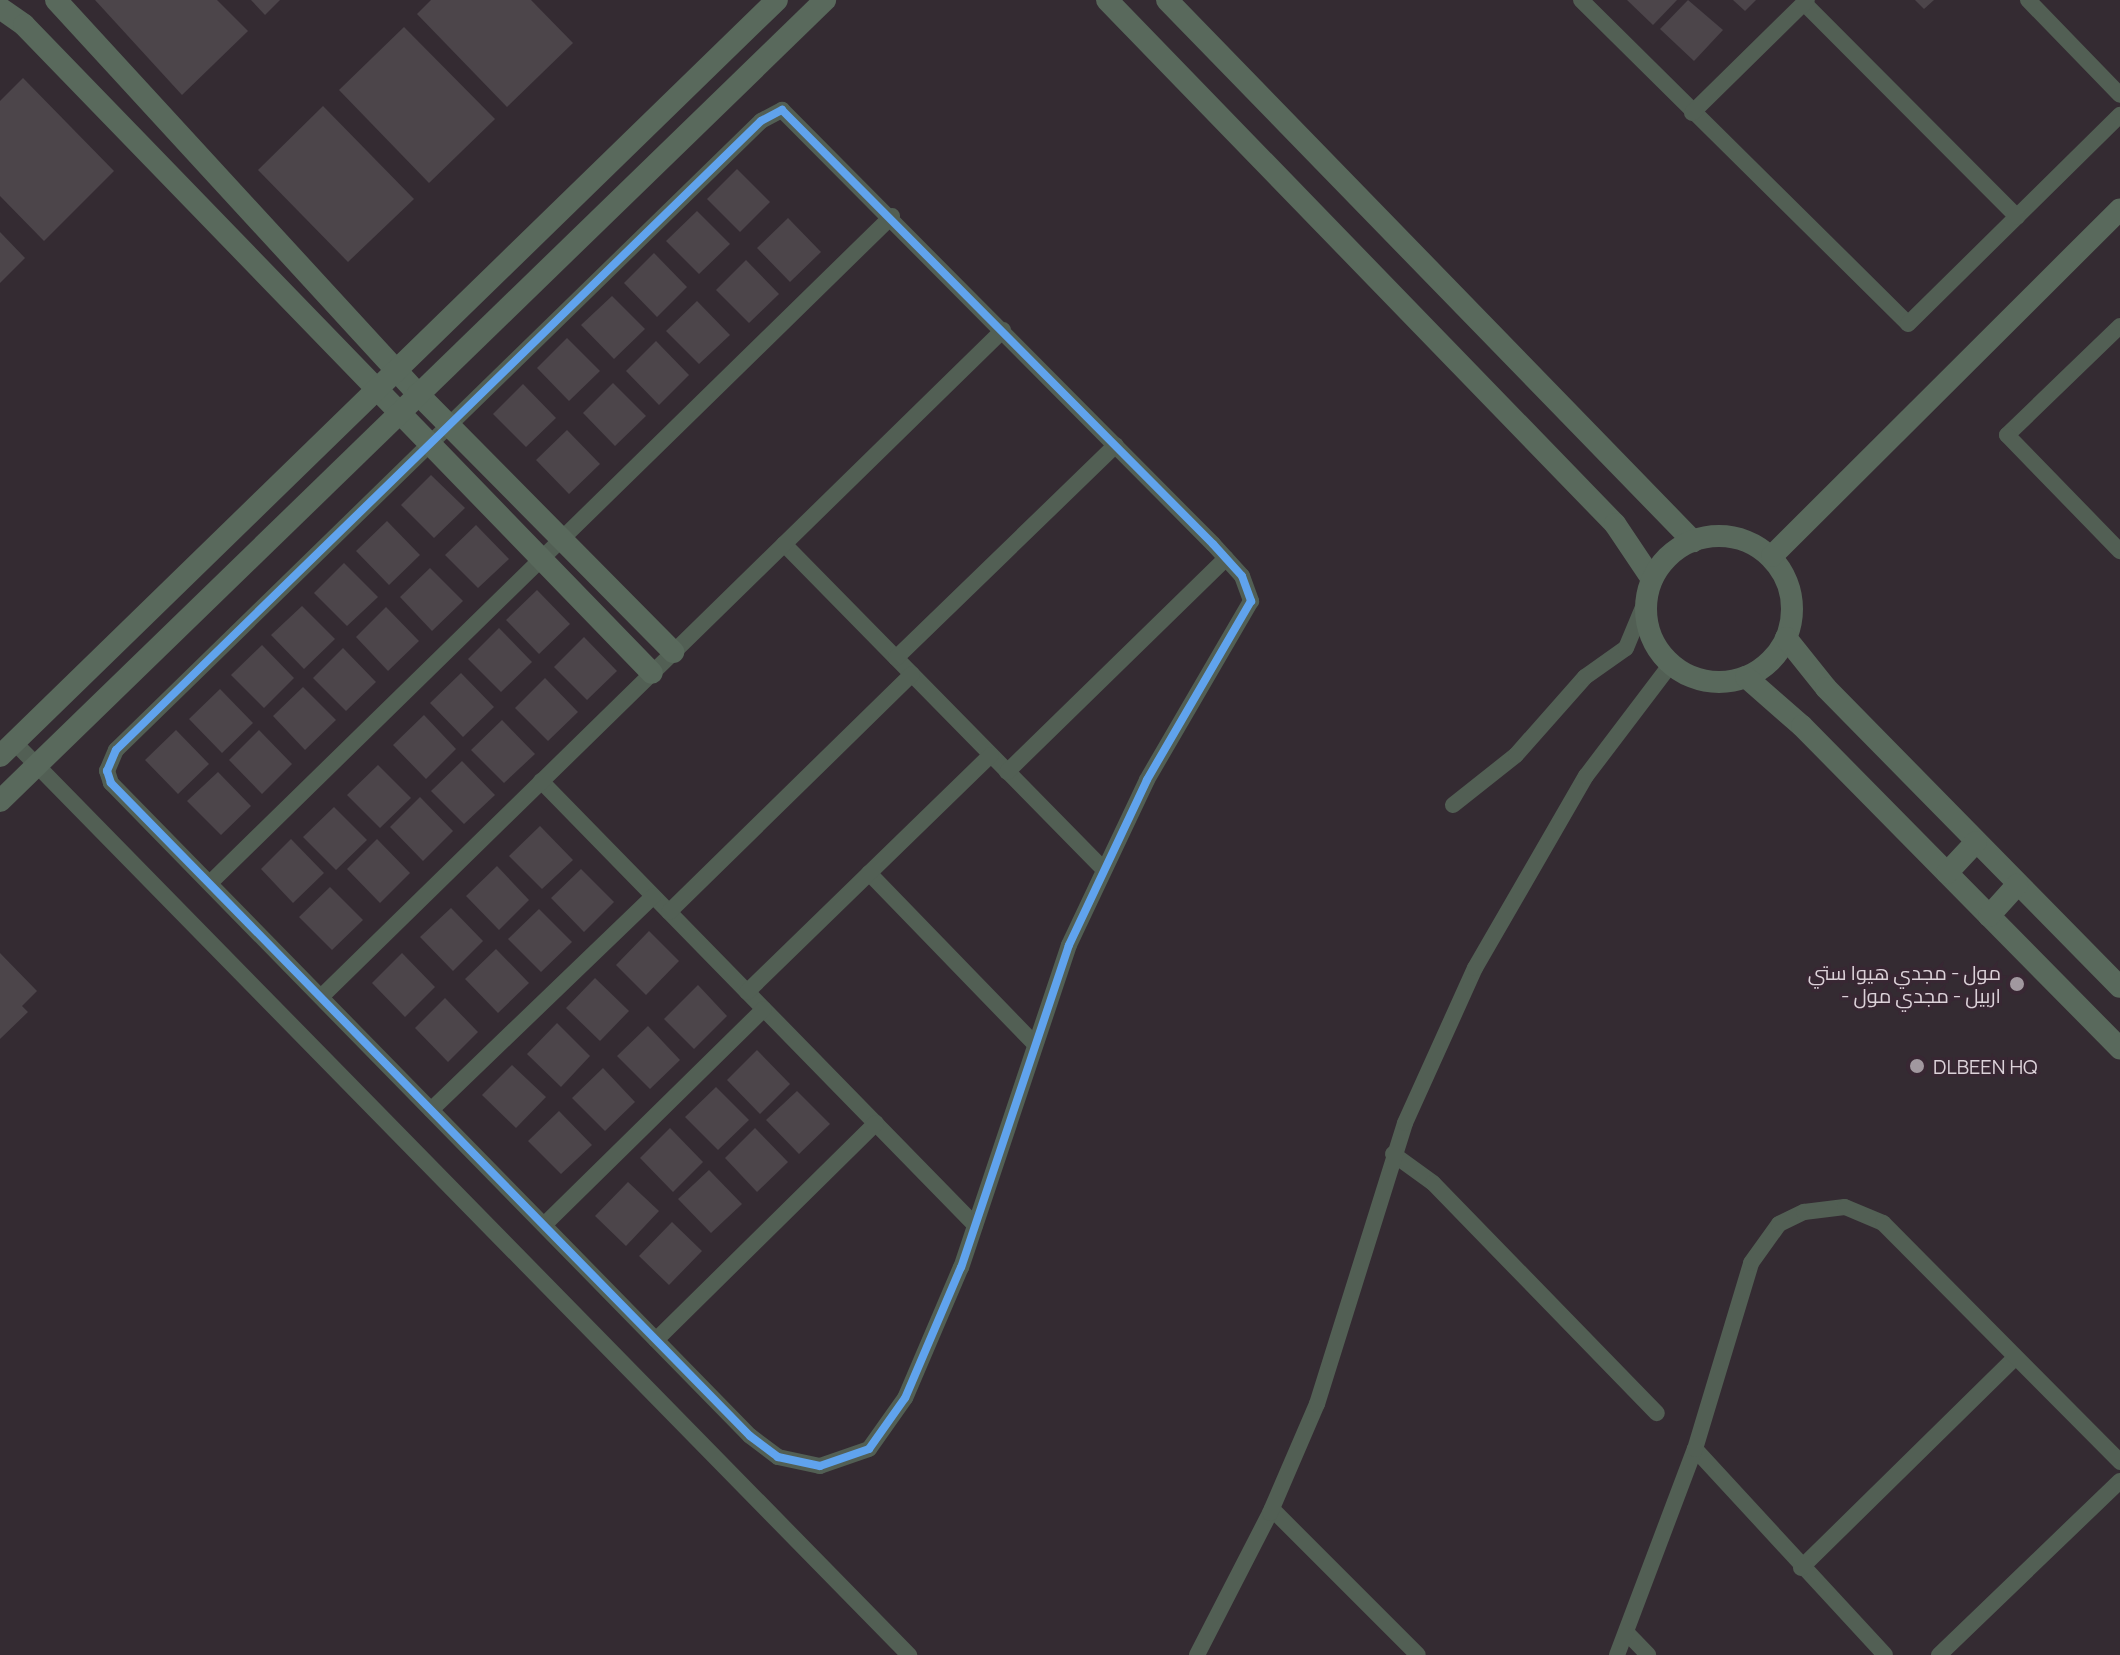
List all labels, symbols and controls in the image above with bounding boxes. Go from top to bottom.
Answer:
place label: مول - مجدي هيوا ستي - اربيل - مجدي مول [1808,960,2001,1007]
marker: مول - مجدي هيوا ستي - اربيل - مجدي مول [2008,975,2026,993]
place label: DLBEEN HQ [1933,1054,2038,1078]
marker: DLBEEN HQ [1908,1057,1926,1075]

